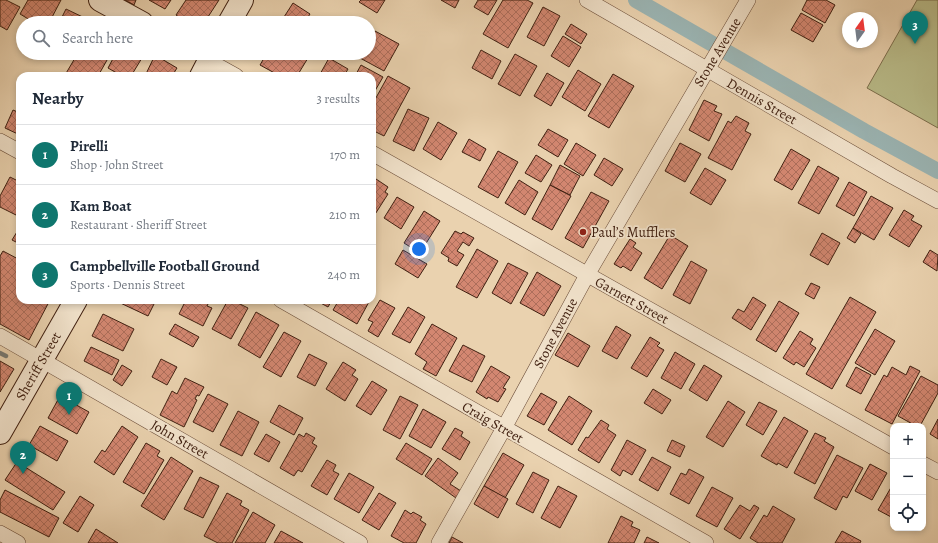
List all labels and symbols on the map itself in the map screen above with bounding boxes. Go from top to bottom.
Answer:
pin: 3 [902,11,928,44]
north arrow [842,12,878,48]
street label: Stone Avenue [689,14,746,90]
street label: Dennis Street [723,74,801,129]
place label: Paul’s Mufflers [591,223,675,242]
marker: Paul’s Mufflers [578,227,588,237]
your location [409,239,429,259]
street label: Garnett Street [592,272,672,329]
street label: Stone Avenue [529,295,582,372]
street label: Sheriff Street [11,328,66,404]
pin: 1 [56,382,82,415]
street label: Craig Street [458,397,527,448]
street label: John Street [148,415,212,464]
pin: 2 [10,441,36,474]

